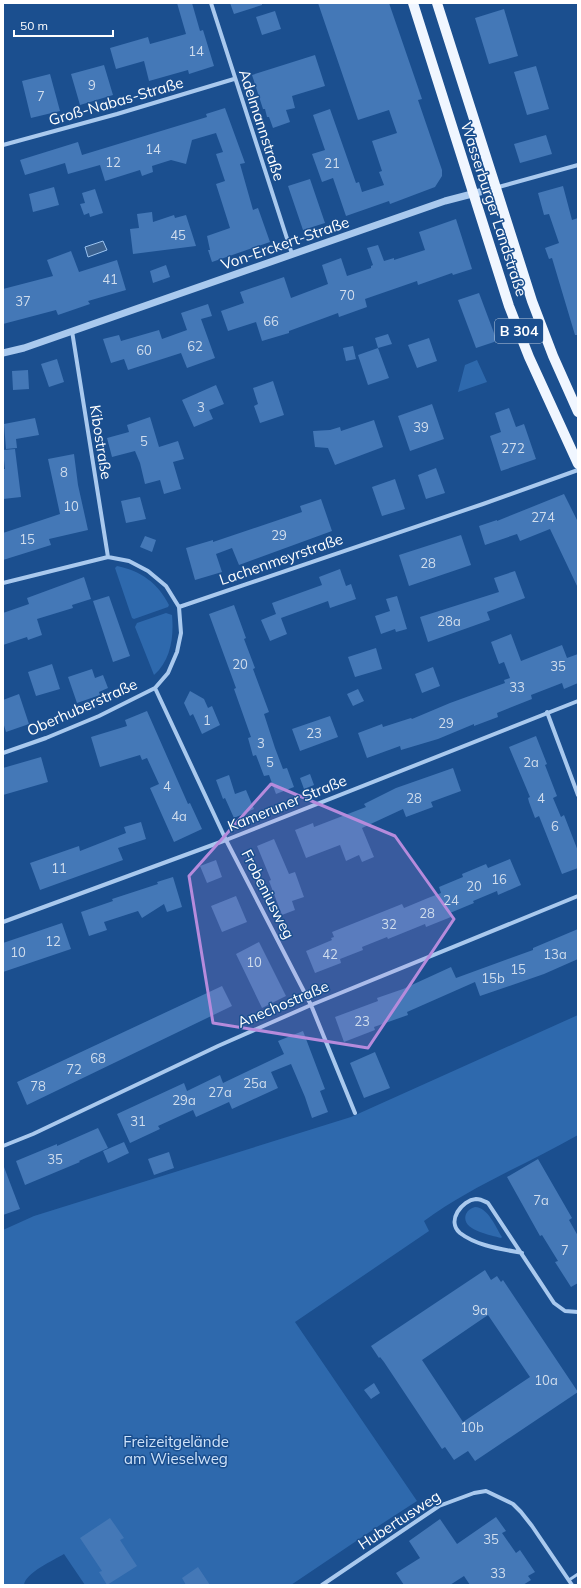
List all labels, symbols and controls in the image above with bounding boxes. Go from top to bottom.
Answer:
scale bar [14,12,113,38]
text: 50 m [20,18,48,33]
house number: 14 [188,43,204,59]
street label: Adelmannstraße [235,67,289,183]
street label: Groß-Nabas-Straße [46,73,186,129]
house number: 9 [88,77,96,93]
house number: 7 [37,88,45,104]
street label: Wasserburger Landstraße [457,119,531,299]
house number: 14 [145,141,161,157]
house number: 12 [105,154,121,170]
house number: 21 [324,155,340,171]
street label: Von-Erckert-Straße [218,212,352,274]
house number: 45 [170,227,186,243]
house number: 41 [102,271,118,287]
house number: 70 [339,287,355,303]
house number: 37 [15,293,31,309]
house number: 66 [263,313,279,329]
road number: B 304 [495,319,543,343]
house number: 62 [187,338,203,354]
house number: 60 [136,342,152,358]
house number: 3 [197,399,205,415]
street label: Kibostraße [86,403,116,481]
house number: 39 [413,419,429,435]
house number: 5 [140,433,148,449]
house number: 272 [501,440,525,456]
house number: 8 [60,464,68,480]
house number: 10 [63,498,79,514]
house number: 274 [531,509,555,525]
house number: 29 [271,527,287,543]
street label: Lachenmeyrstraße [217,529,345,589]
house number: 15 [19,531,35,547]
house number: 28 [420,555,436,571]
house number: 28a [437,613,461,629]
house number: 20 [232,656,248,672]
house number: 35 [550,658,566,674]
street label: Oberhuberstraße [24,674,140,740]
house number: 33 [509,679,525,695]
house number: 1 [203,712,211,728]
house number: 29 [438,715,454,731]
house number: 23 [306,725,322,741]
house number: 3 [257,735,265,751]
house number: 5 [266,754,274,770]
house number: 2a [523,754,539,770]
street label: Kameruner Straße [225,770,349,836]
house number: 4 [163,778,171,794]
house number: 28 [406,790,422,806]
house number: 4 [537,790,545,806]
house number: 4a [171,808,187,824]
house number: 6 [551,818,559,834]
street label: Frobeniusweg [237,846,299,942]
house number: 11 [51,860,67,876]
house number: 16 [491,871,507,887]
house number: 20 [466,878,482,894]
house number: 24 [443,892,459,908]
house number: 28 [419,905,435,921]
house number: 32 [381,916,397,932]
house number: 12 [45,933,61,949]
house number: 10 [10,944,26,960]
house number: 42 [322,946,338,962]
house number: 13a [543,946,567,962]
house number: 10 [246,954,262,970]
house number: 15 [510,961,526,977]
house number: 15b [481,970,505,986]
street label: Anechostraße [234,976,332,1032]
house number: 23 [354,1013,370,1029]
house number: 68 [90,1050,106,1066]
house number: 72 [66,1061,82,1077]
house number: 25a [243,1075,267,1091]
house number: 78 [30,1078,46,1094]
house number: 27a [208,1084,232,1100]
house number: 29a [172,1092,196,1108]
house number: 31 [130,1113,146,1129]
house number: 35 [47,1151,63,1167]
house number: 7a [533,1192,549,1208]
house number: 7 [561,1242,569,1258]
house number: 9a [472,1302,488,1318]
house number: 10a [534,1372,558,1388]
house number: 10b [460,1419,484,1435]
park label: Freizeitgelände am Wieselweg [123,1432,229,1468]
street label: Hubertusweg [354,1486,444,1554]
house number: 35 [483,1531,499,1547]
house number: 33 [490,1565,506,1581]

